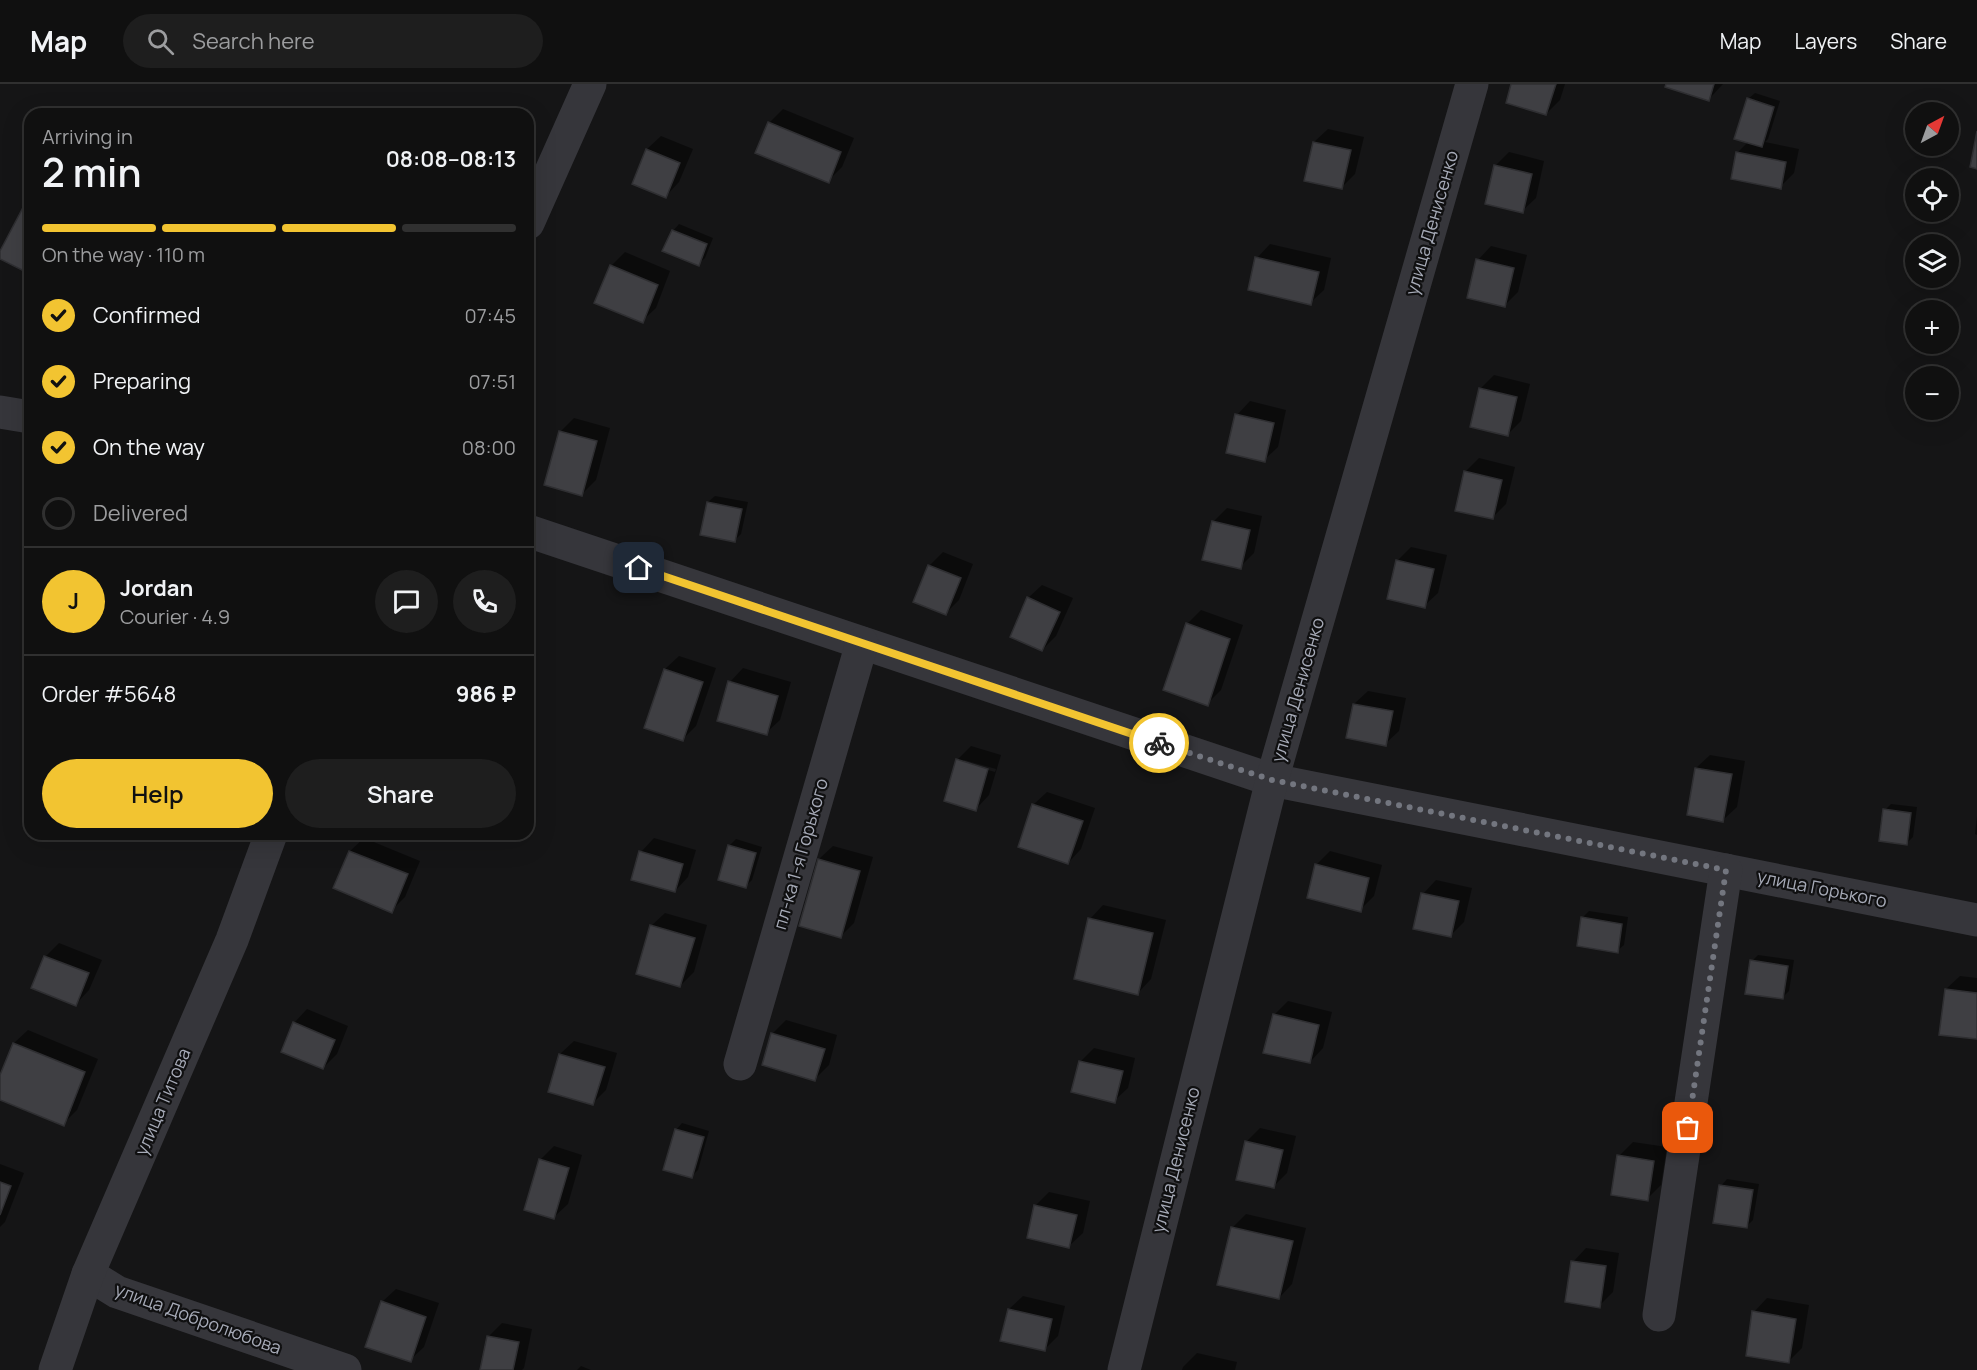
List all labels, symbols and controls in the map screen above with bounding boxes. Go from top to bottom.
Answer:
search box [123,14,543,68]
text: Map [30,22,87,60]
icon: search [144,25,177,58]
text: Search here [192,26,315,56]
text: Map [1720,27,1761,55]
text: Layers [1794,27,1857,55]
text: Share [1890,27,1947,55]
north arrow [1905,102,1959,156]
map controls [1905,102,1959,420]
text: Arriving in [42,123,133,150]
text: 08:08–08:13 [386,144,516,174]
text: 2 min [42,145,141,199]
street label: улица Денисенко [1399,147,1463,298]
button: locate [1905,168,1959,222]
button: layers [1905,234,1959,288]
text: On the way · 110 m [42,241,205,268]
icon: check [42,299,75,332]
text: Confirmed [93,300,201,330]
button: + [1905,300,1959,354]
text: 07:45 [464,302,516,329]
icon: check [42,365,75,398]
text: Preparing [93,366,191,396]
button: − [1905,366,1959,420]
text: 07:51 [468,368,516,395]
icon: check [42,431,75,464]
text: On the way [93,432,205,462]
text: 08:00 [462,434,516,461]
text: Delivered [93,498,188,528]
pin [613,542,664,593]
icon: home [622,551,655,584]
button: chat [375,570,438,633]
button: phone [453,570,516,633]
text: Jordan [120,573,193,603]
text: J [68,586,79,616]
text: Courier · 4.9 [120,603,230,630]
street label: улица Денисенко [1265,614,1329,765]
text: Order #5648 [42,679,176,709]
text: 986 ₽ [456,679,516,709]
courier [1129,713,1189,773]
icon: bike [1143,727,1176,760]
button: Help [42,759,273,828]
button: Share [285,759,516,828]
street label: пл-ка 1-я Горького [767,775,833,932]
street label: улица Горького [1755,864,1889,912]
street label: улица Титова [129,1044,196,1159]
street label: улица Денисенко [1145,1084,1205,1235]
pin [1662,1102,1713,1153]
icon: bag [1671,1111,1704,1144]
street label: улица Добролюбова [112,1277,285,1359]

